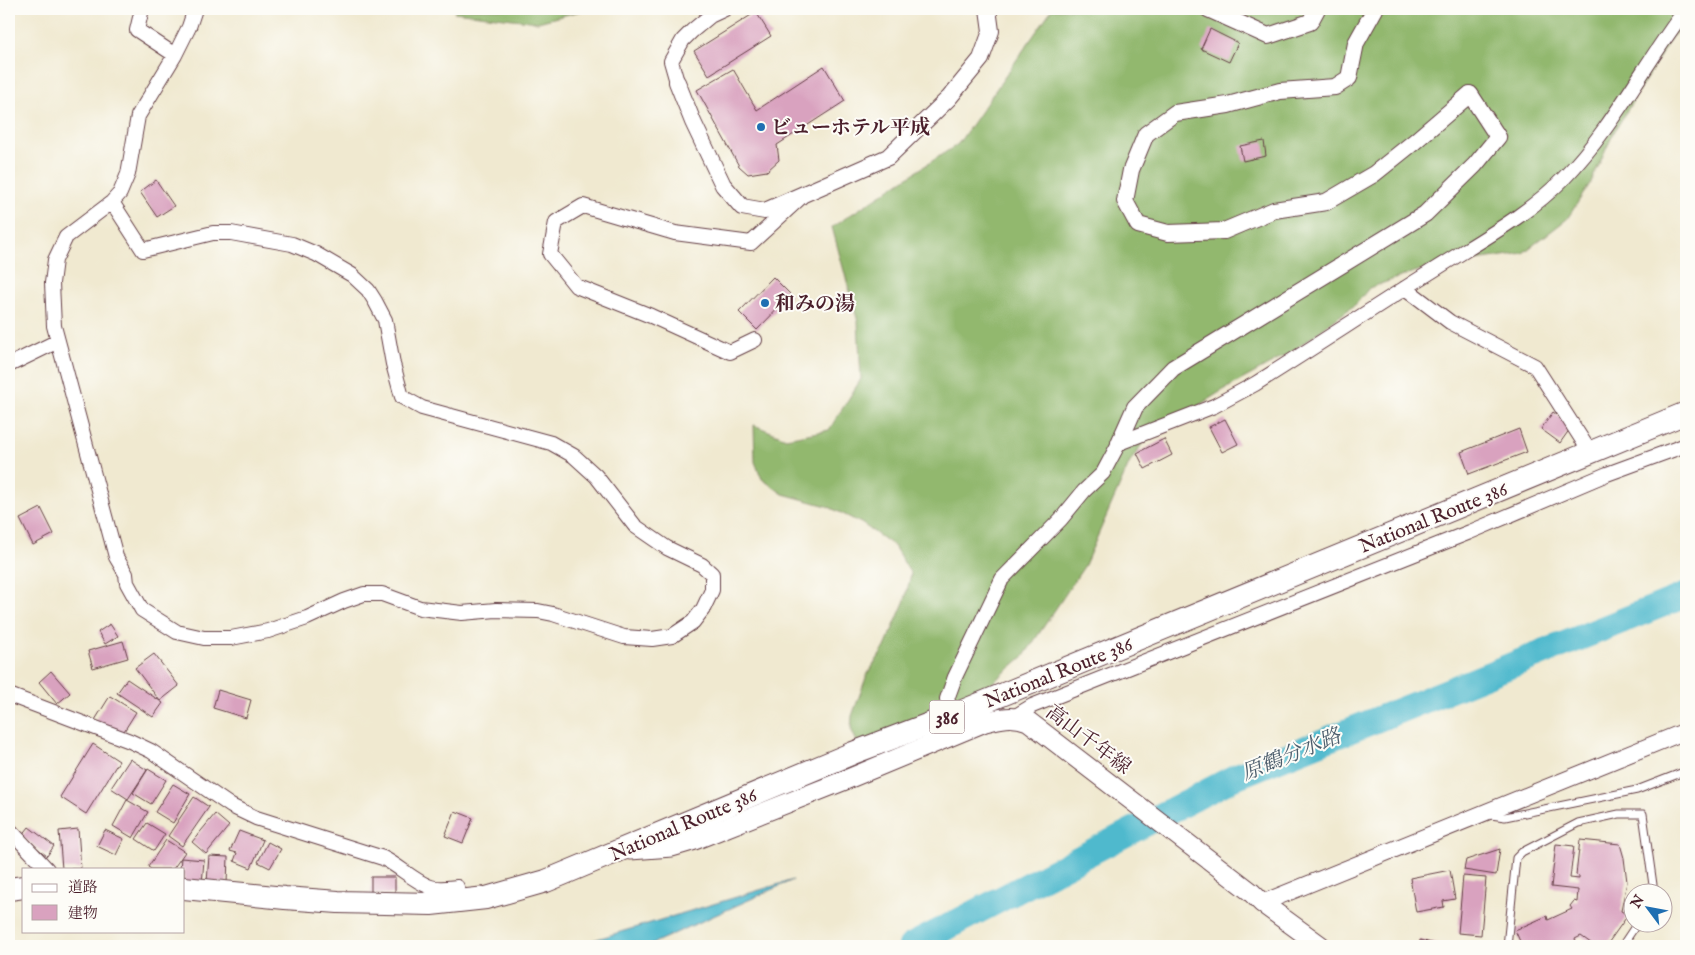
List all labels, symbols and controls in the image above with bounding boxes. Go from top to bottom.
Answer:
place label: ビューホテル平成 [771,116,930,141]
marker: ビューホテル平成 [755,121,767,133]
place label: 和みの湯 [775,292,855,317]
marker: 和みの湯 [759,297,771,309]
street label: National Route 386 [1356,477,1512,560]
street label: National Route 386 [981,632,1137,715]
road number: 386 [930,700,964,734]
street label: 高山千年線 [1041,700,1136,780]
water label: 原鶴分水路 [1238,722,1347,788]
street label: National Route 386 [606,783,762,868]
legend [22,868,185,932]
text: 道路 [68,878,98,897]
north arrow [1622,882,1672,932]
text: N [1626,892,1649,912]
text: 建物 [68,904,98,923]

